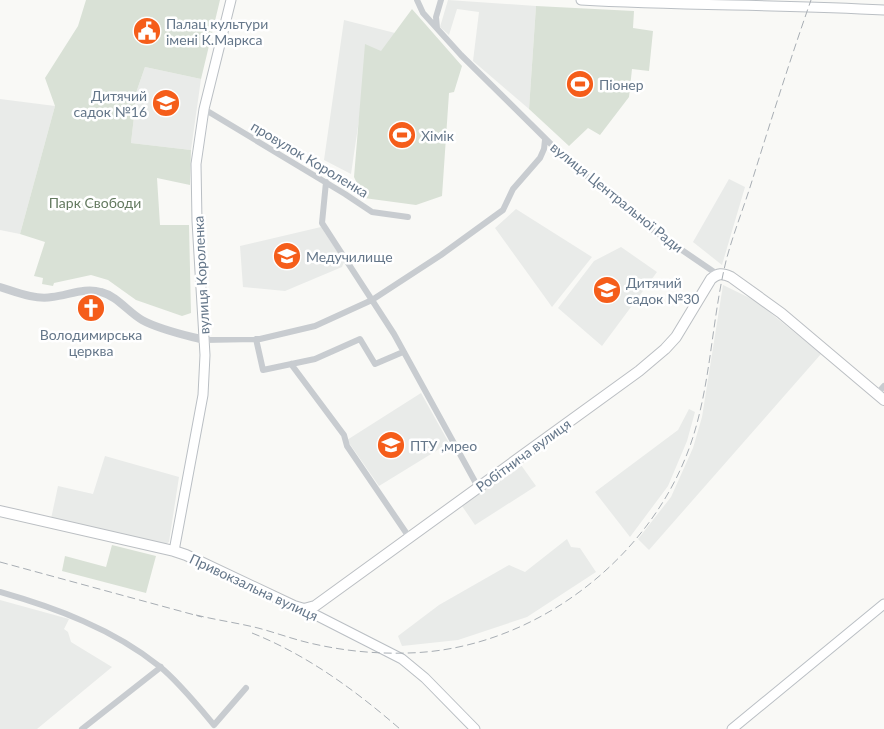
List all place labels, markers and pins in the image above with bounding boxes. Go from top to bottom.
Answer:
place label: Палац культури імені К.Маркса [166,15,268,48]
public building icon: Палац культури імені К.Маркса [132,16,162,46]
sports icon: Піонер [565,69,595,99]
place label: Піонер [599,76,644,93]
place label: Дитячий садок №16 [74,87,147,120]
school or university icon: Дитячий садок №16 [151,88,181,118]
sports icon: Хімік [387,120,417,150]
place label: Хімік [421,127,455,144]
school or university icon: Медучилище [272,241,302,271]
place label: Медучилище [306,248,393,265]
place label: Дитячий садок №30 [626,274,699,307]
school or university icon: Дитячий садок №30 [592,275,622,305]
church icon: Володимирська церква [76,293,106,323]
place label: Володимирська церква [40,326,142,359]
school or university icon: ПТУ ,мрео [376,430,406,460]
place label: ПТУ ,мрео [410,437,477,454]

